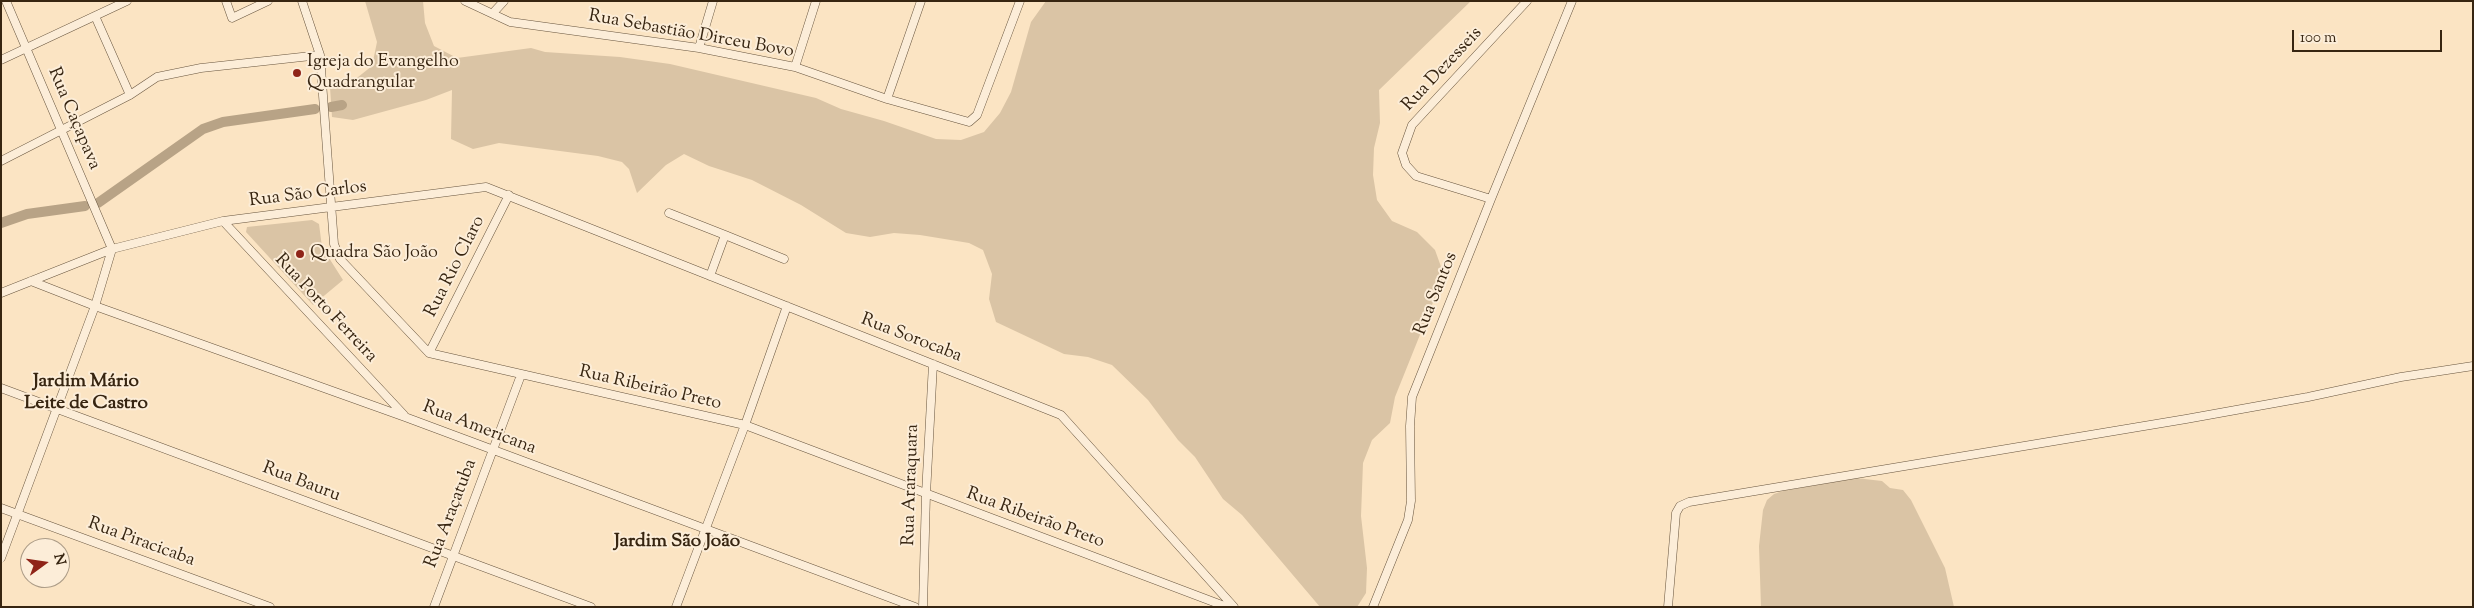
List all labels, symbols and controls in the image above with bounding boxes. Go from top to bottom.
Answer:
street label: Rua Sebastião Dirceu Bovo [587,6,795,64]
scale bar [2294,20,2444,52]
street label: Rua Dezesseis [1398,23,1488,117]
text: 100 m [2300,28,2336,49]
place label: Igreja do Evangelho Quadrangular [307,52,459,94]
street label: Rua Caçapava [42,65,104,173]
marker: Igreja do Evangelho Quadrangular [291,67,303,79]
street label: Rua São Carlos [248,177,368,213]
street label: Rua Rio Claro [421,213,491,321]
place label: Quadra São João [310,243,438,265]
marker: Quadra São João [294,248,306,260]
street label: Rua Santos [1411,249,1463,339]
street label: Rua Porto Ferreira [269,250,381,368]
street label: Rua Sorocaba [857,310,965,368]
street label: Rua Ribeirão Preto [577,362,723,416]
district label: Jardim Mário Leite de Castro [24,372,148,416]
street label: Rua Americana [419,397,539,461]
street label: Rua Araraquara [899,424,925,546]
street label: Rua Araçatuba [421,457,483,571]
street label: Rua Bauru [259,458,343,508]
street label: Rua Ribeirão Preto [963,484,1107,554]
street label: Rua Piracicaba [85,514,197,572]
district label: Jardim São João [614,532,740,554]
north arrow [20,538,70,588]
text: N [48,552,70,567]

